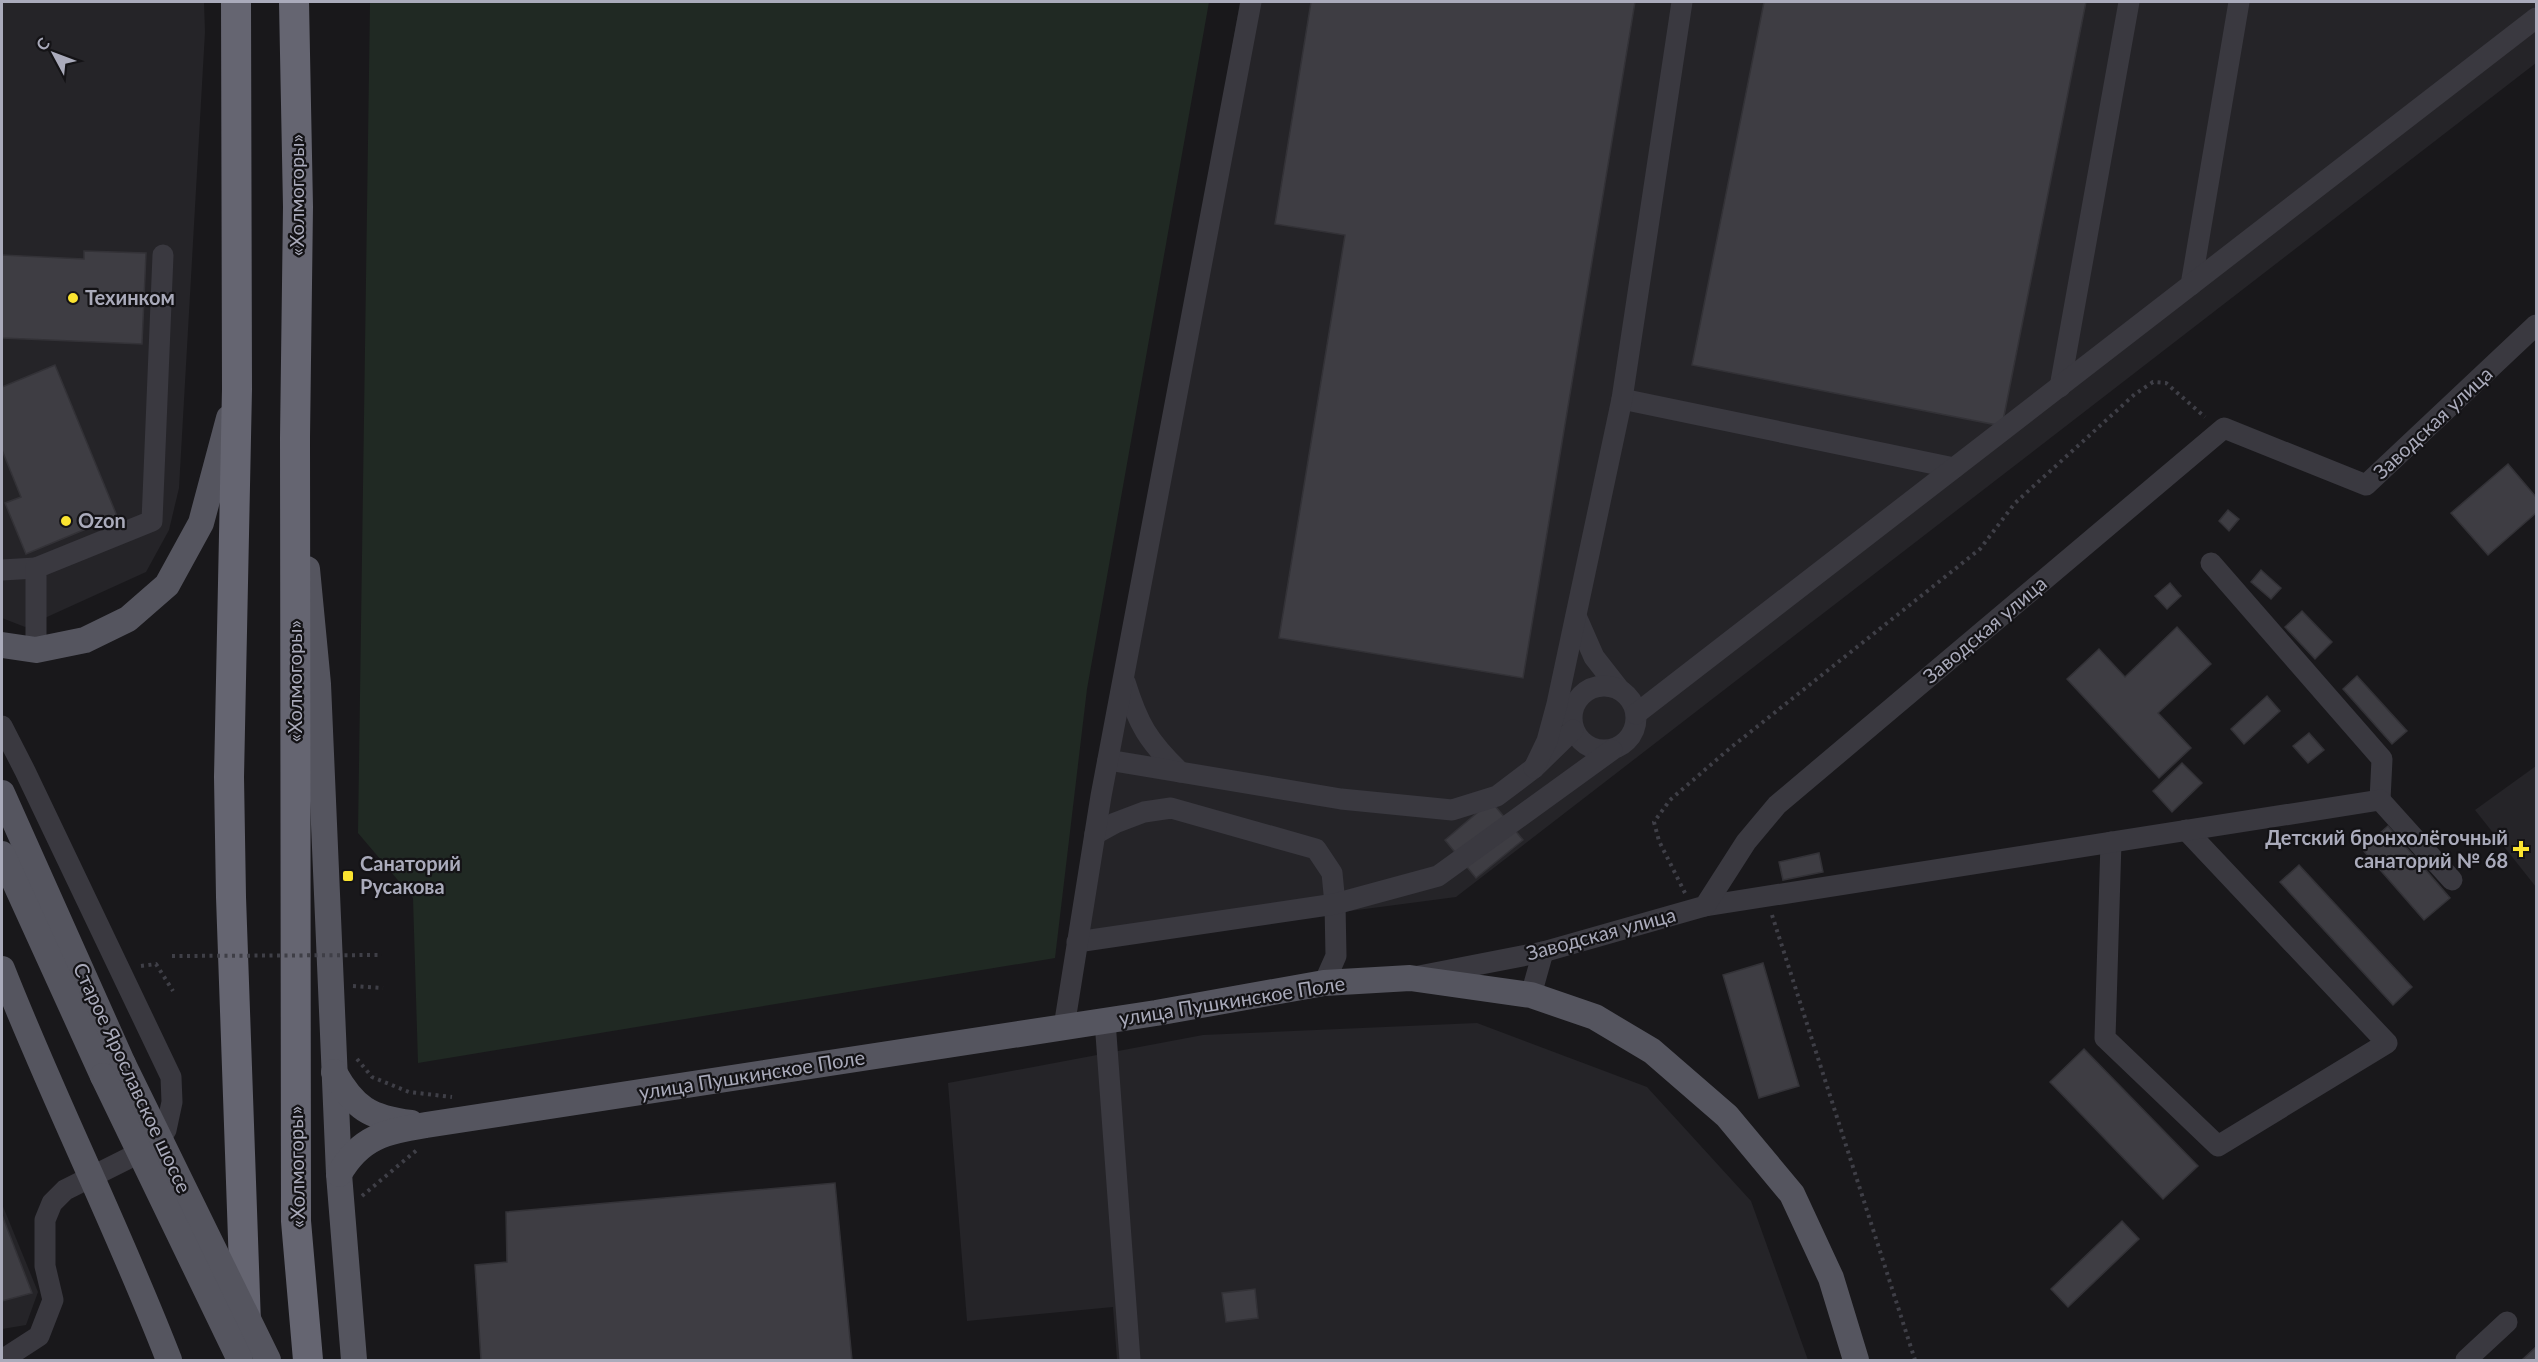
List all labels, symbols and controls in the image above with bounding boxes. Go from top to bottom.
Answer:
north arrow [24,24,84,84]
text: С [32,33,53,54]
street label: «Холмогоры» [284,134,308,256]
place label: Техинком [85,285,175,309]
marker: Техинком [66,291,80,305]
street label: Заводская улица [2368,361,2497,484]
place label: Ozon [78,508,126,532]
marker: Ozon [59,514,73,528]
street label: Заводская улица [1918,571,2051,688]
street label: «Холмогоры» [282,620,306,742]
place label: Детский бронхолёгочный санаторий № 68 [2265,825,2508,872]
marker: Детский бронхолёгочный санаторий № 68 [2512,840,2530,858]
place label: Санаторий Русакова [360,851,461,898]
marker: Санаторий Русакова [341,869,355,883]
street label: Заводская улица [1523,902,1678,965]
street label: Старое Ярославское шоссе [69,959,197,1197]
street label: улица Пушкинское Поле [1117,970,1346,1030]
street label: улица Пушкинское Поле [637,1044,866,1104]
street label: «Холмогоры» [283,1106,309,1228]

